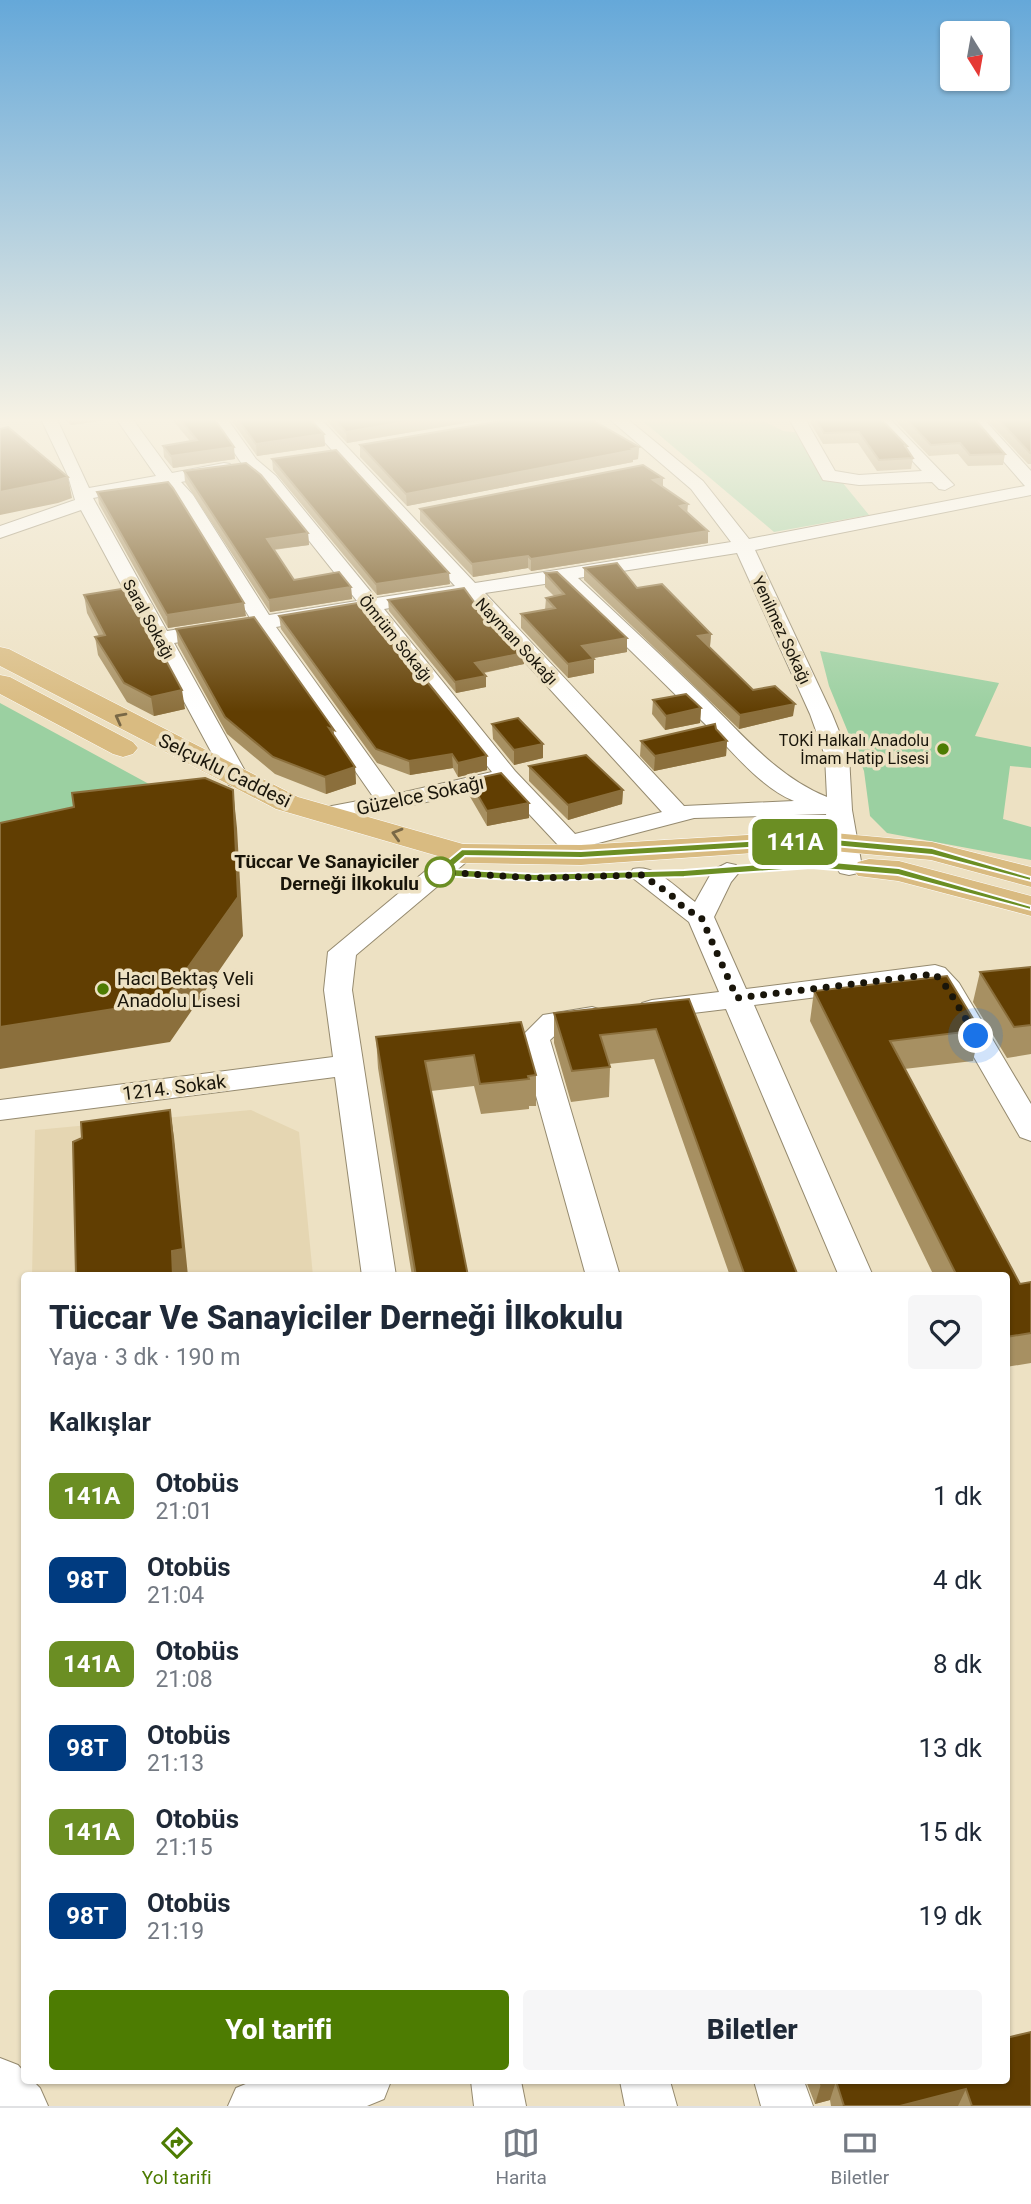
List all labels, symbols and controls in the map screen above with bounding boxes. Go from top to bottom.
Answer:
north arrow [940,21,1010,91]
map controls [940,21,1010,91]
street label: Yenilmez Sokağı [748,573,815,687]
street label: Saral Sokağı [119,576,178,662]
street label: Ömrüm Sokağı [355,591,436,685]
street label: Nayman Sokağı [472,594,562,689]
one-way arrow [115,713,127,726]
street label: Selçuklu Caddesi [155,728,295,812]
place label: TOKİ Halkalı Anadolu İmam Hatip Lisesi [779,731,929,768]
marker: TOKİ Halkalı Anadolu İmam Hatip Lisesi [935,741,951,757]
street label: Güzelce Sokağı [354,771,486,820]
line badge: 141A [746,819,844,865]
one-way arrow [391,828,403,842]
text: 141A [766,828,824,856]
place label: Tüccar Ve Sanayiciler Derneği İlkokulu [234,850,419,895]
marker: Tüccar Ve Sanayiciler Derneği İlkokulu [425,857,455,887]
place label: Hacı Bektaş Veli Anadolu Lisesi [117,967,254,1012]
marker: Hacı Bektaş Veli Anadolu Lisesi [95,981,111,997]
your location [958,1018,993,1053]
street label: 1214. Sokak [121,1070,228,1105]
button: heart [908,1295,982,1369]
text: Tüccar Ve Sanayiciler Derneği İlkokulu [49,1298,623,1337]
text: Yaya · 3 dk · 190 m [49,1344,240,1371]
text: Kalkışlar [49,1407,151,1437]
text: Otobüs [155,1468,239,1498]
text: 1 dk [933,1481,982,1511]
text: 141A [63,1482,120,1510]
text: 21:01 [155,1498,213,1525]
text: Otobüs [147,1552,231,1582]
text: 4 dk [933,1565,982,1595]
text: 98T [66,1566,109,1594]
text: 21:04 [147,1582,204,1609]
text: Otobüs [155,1636,239,1666]
text: 8 dk [933,1649,982,1679]
text: 141A [63,1650,120,1678]
text: 21:08 [155,1666,213,1693]
text: Otobüs [147,1720,231,1750]
text: 13 dk [918,1733,982,1763]
text: 98T [66,1734,109,1762]
text: 21:13 [147,1750,204,1777]
text: Otobüs [155,1804,239,1834]
text: 15 dk [918,1817,982,1847]
text: 141A [63,1818,120,1846]
text: 21:15 [155,1834,213,1861]
text: Otobüs [147,1888,231,1918]
text: 19 dk [918,1901,982,1931]
text: 98T [66,1902,109,1930]
text: 21:19 [147,1918,204,1945]
button: Yol tarifi [49,1990,509,2070]
button: Biletler [523,1990,982,2070]
tab: Yol tarifi [142,2124,212,2189]
tab: Harita [495,2124,547,2189]
tab: Biletler [831,2124,889,2189]

